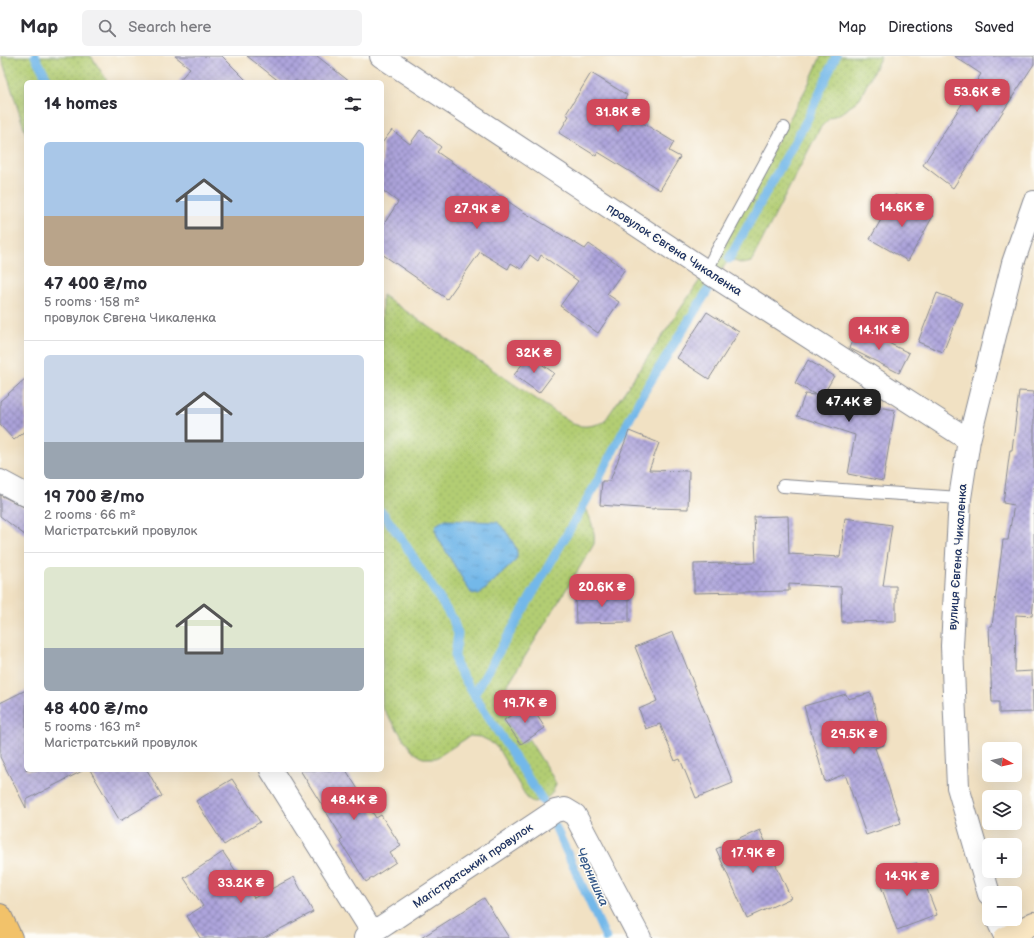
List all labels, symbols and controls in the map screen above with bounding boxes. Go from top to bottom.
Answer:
search box [82,10,362,46]
text: Map [20,16,58,39]
icon: search [96,17,118,39]
text: Search here [128,18,211,37]
text: Map [838,19,866,36]
text: Directions [888,19,953,36]
text: Saved [975,19,1014,36]
pin: 53.6K ₴ [940,79,1014,113]
text: 53.6K ₴ [954,84,1000,100]
icon: filters [342,93,364,115]
text: 14 homes [44,94,117,114]
pin: 31.8K ₴ [581,99,655,133]
text: 31.8K ₴ [596,104,640,120]
icon: home [168,168,240,240]
pin: 14.6K ₴ [865,194,939,228]
pin: 27.9K ₴ [440,196,514,230]
text: 14.6K ₴ [880,199,924,215]
street label: провулок Євгена Чикаленка [603,200,745,300]
text: 27.9K ₴ [454,201,500,217]
text: 47 400 ₴/mo [44,274,147,294]
text: 5 rooms · 158 m² [44,294,140,310]
text: провулок Євгена Чикаленка [44,310,216,326]
pin: 14.1K ₴ [842,317,916,351]
text: 14.1K ₴ [858,322,900,338]
pin: 32K ₴ [506,340,562,374]
text: 32K ₴ [516,345,552,361]
icon: home [168,381,240,453]
pin: 47.4K ₴ [812,389,886,423]
text: 47.4K ₴ [826,394,872,410]
street label: вулиця Євгена Чикаленка [945,483,971,631]
text: 19 700 ₴/mo [44,487,144,507]
text: 2 rooms · 66 m² [44,507,136,523]
text: Магістратський провулок [44,523,198,539]
pin: 20.6K ₴ [565,574,639,608]
text: 20.6K ₴ [578,579,626,595]
icon: home [168,593,240,665]
pin: 19.7K ₴ [488,690,562,724]
text: 19.7K ₴ [503,695,547,711]
text: 48 400 ₴/mo [44,699,148,719]
text: 5 rooms · 163 m² [44,719,141,735]
pin: 29.5K ₴ [817,721,891,755]
text: 29.5K ₴ [831,726,877,742]
text: Магістратський провулок [44,735,198,751]
north arrow [982,742,1022,782]
map controls [982,742,1022,926]
pin: 48.4K ₴ [317,787,391,821]
button: layers [982,790,1022,830]
text: 48.4K ₴ [330,792,378,808]
street label: Магістратський провулок [410,820,536,912]
button: + [982,838,1022,878]
pin: 17.9K ₴ [716,840,790,874]
water label: Чернишка [572,845,612,909]
text: 17.9K ₴ [731,845,775,861]
pin: 14.9K ₴ [870,863,944,897]
text: 14.9K ₴ [885,868,929,884]
pin: 33.2K ₴ [204,870,278,904]
text: 33.2K ₴ [218,875,264,891]
button: − [982,886,1022,926]

